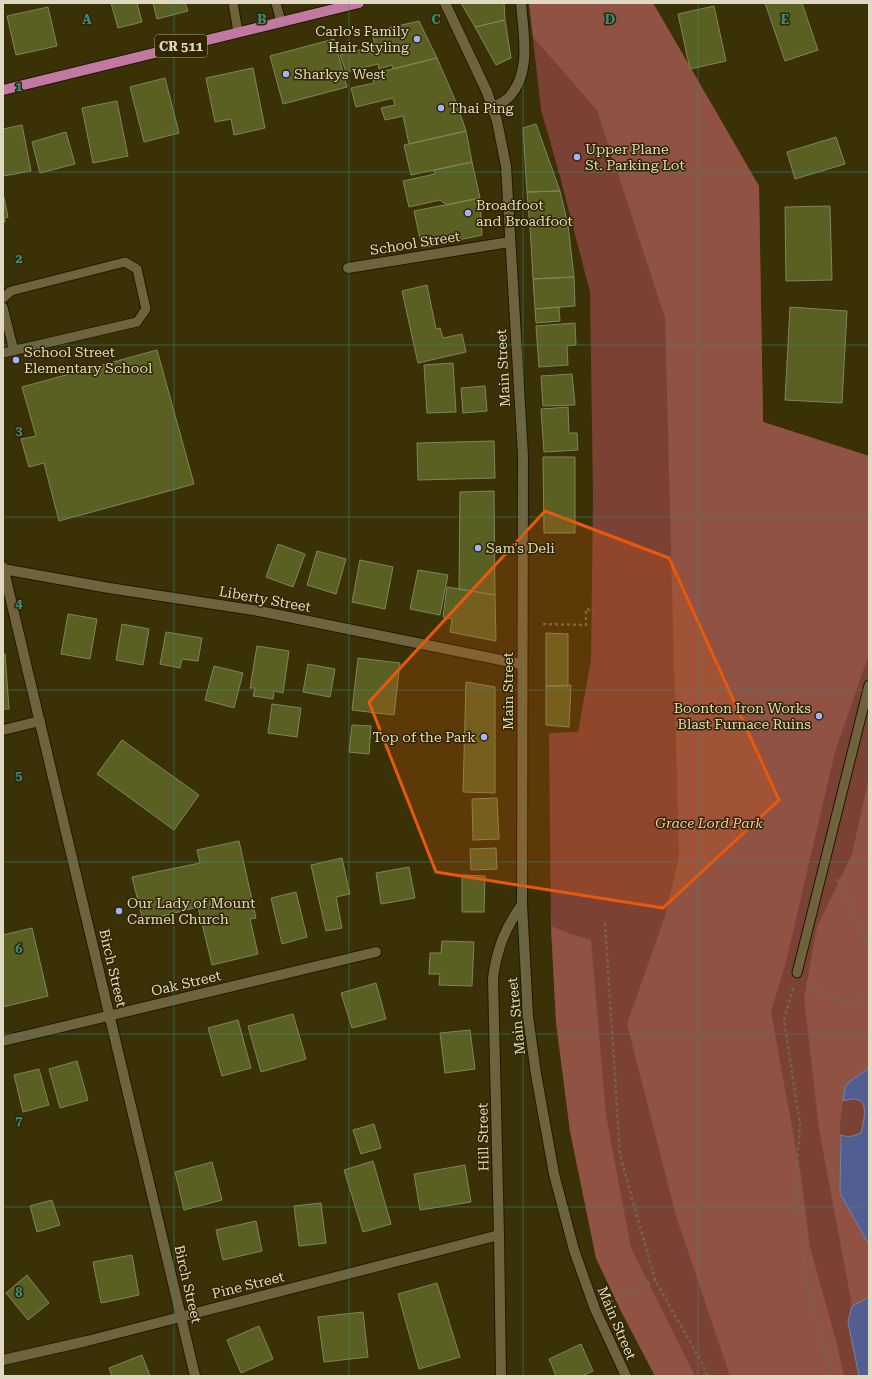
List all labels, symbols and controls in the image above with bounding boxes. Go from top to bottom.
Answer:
text: A [82,12,92,27]
text: B [257,12,267,27]
text: C [431,12,441,27]
text: D [605,12,615,27]
text: E [781,12,789,27]
place label: Carlo's Family Hair Styling [315,23,410,55]
marker: Carlo's Family Hair Styling [412,34,422,44]
road number: CR 511 [155,35,207,57]
place label: Sharkys West [294,66,385,82]
marker: Sharkys West [281,69,291,79]
text: 1 [15,79,23,94]
place label: Thai Ping [449,100,514,116]
marker: Thai Ping [436,103,446,113]
place label: Upper Plane St. Parking Lot [585,141,685,173]
marker: Upper Plane St. Parking Lot [572,152,582,162]
place label: Broadfoot and Broadfoot [476,197,573,229]
marker: Broadfoot and Broadfoot [463,208,473,218]
street label: School Street [369,228,461,258]
text: 2 [15,251,23,266]
street label: Main Street [493,329,513,407]
place label: School Street Elementary School [24,344,153,376]
marker: School Street Elementary School [11,355,21,365]
text: 3 [15,423,23,438]
place label: Sam's Deli [486,540,555,556]
marker: Sam's Deli [473,543,483,553]
street label: Liberty Street [218,583,312,615]
text: 4 [15,596,23,611]
street label: Main Street [500,652,516,730]
place label: Boonton Iron Works Blast Furnace Ruins [674,700,811,732]
marker: Boonton Iron Works Blast Furnace Ruins [814,711,824,721]
place label: Top of the Park [373,729,476,745]
marker: Top of the Park [479,732,489,742]
text: 5 [15,768,23,783]
park label: Grace Lord Park [655,815,763,831]
place label: Our Lady of Mount Carmel Church [127,895,255,927]
marker: Our Lady of Mount Carmel Church [114,906,124,916]
street label: Birch Street [96,927,130,1009]
text: 6 [15,941,23,956]
street label: Oak Street [149,967,223,999]
street label: Main Street [504,976,528,1056]
street label: Hill Street [474,1103,492,1171]
text: 7 [15,1113,23,1128]
street label: Birch Street [171,1243,205,1325]
street label: Pine Street [210,1268,286,1302]
street label: Main Street [594,1284,640,1362]
text: 8 [15,1285,23,1300]

